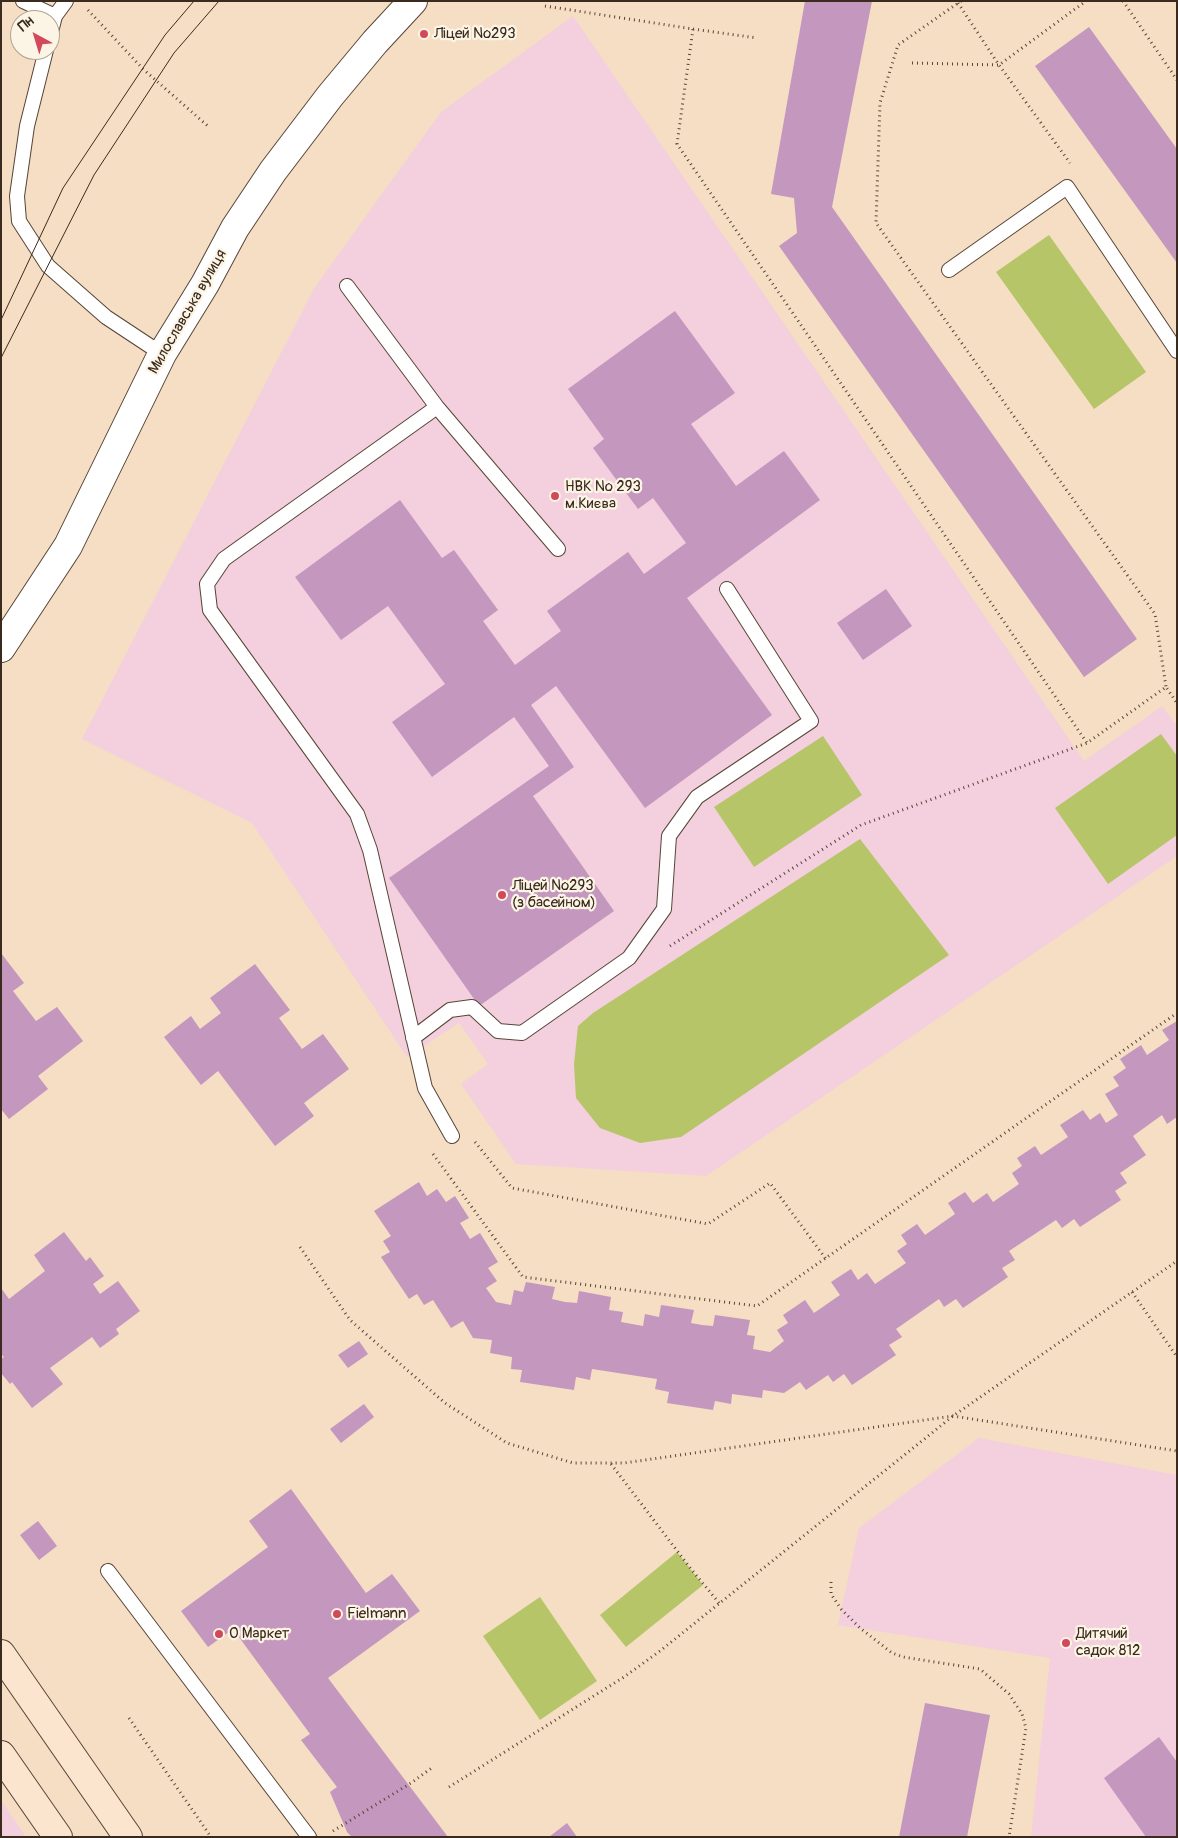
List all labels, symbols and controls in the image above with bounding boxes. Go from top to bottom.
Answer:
north arrow [10,10,60,60]
text: Пн [15,12,37,35]
place label: Ліцей №293 [434,25,516,43]
marker: Ліцей №293 [418,28,430,40]
street label: Милославська вулиця [145,247,231,377]
place label: НВК № 293 м.Києва [565,478,641,513]
marker: НВК № 293 м.Києва [549,490,561,502]
place label: Ліцей №293 (з басейном) [512,877,596,912]
marker: Ліцей №293 (з басейном) [496,889,508,901]
place label: Fielmann [347,1605,406,1623]
marker: Fielmann [331,1608,343,1620]
place label: О Маркет [229,1625,289,1643]
place label: Дитячий садок 812 [1076,1625,1140,1660]
marker: О Маркет [213,1628,225,1640]
marker: Дитячий садок 812 [1060,1637,1072,1649]

